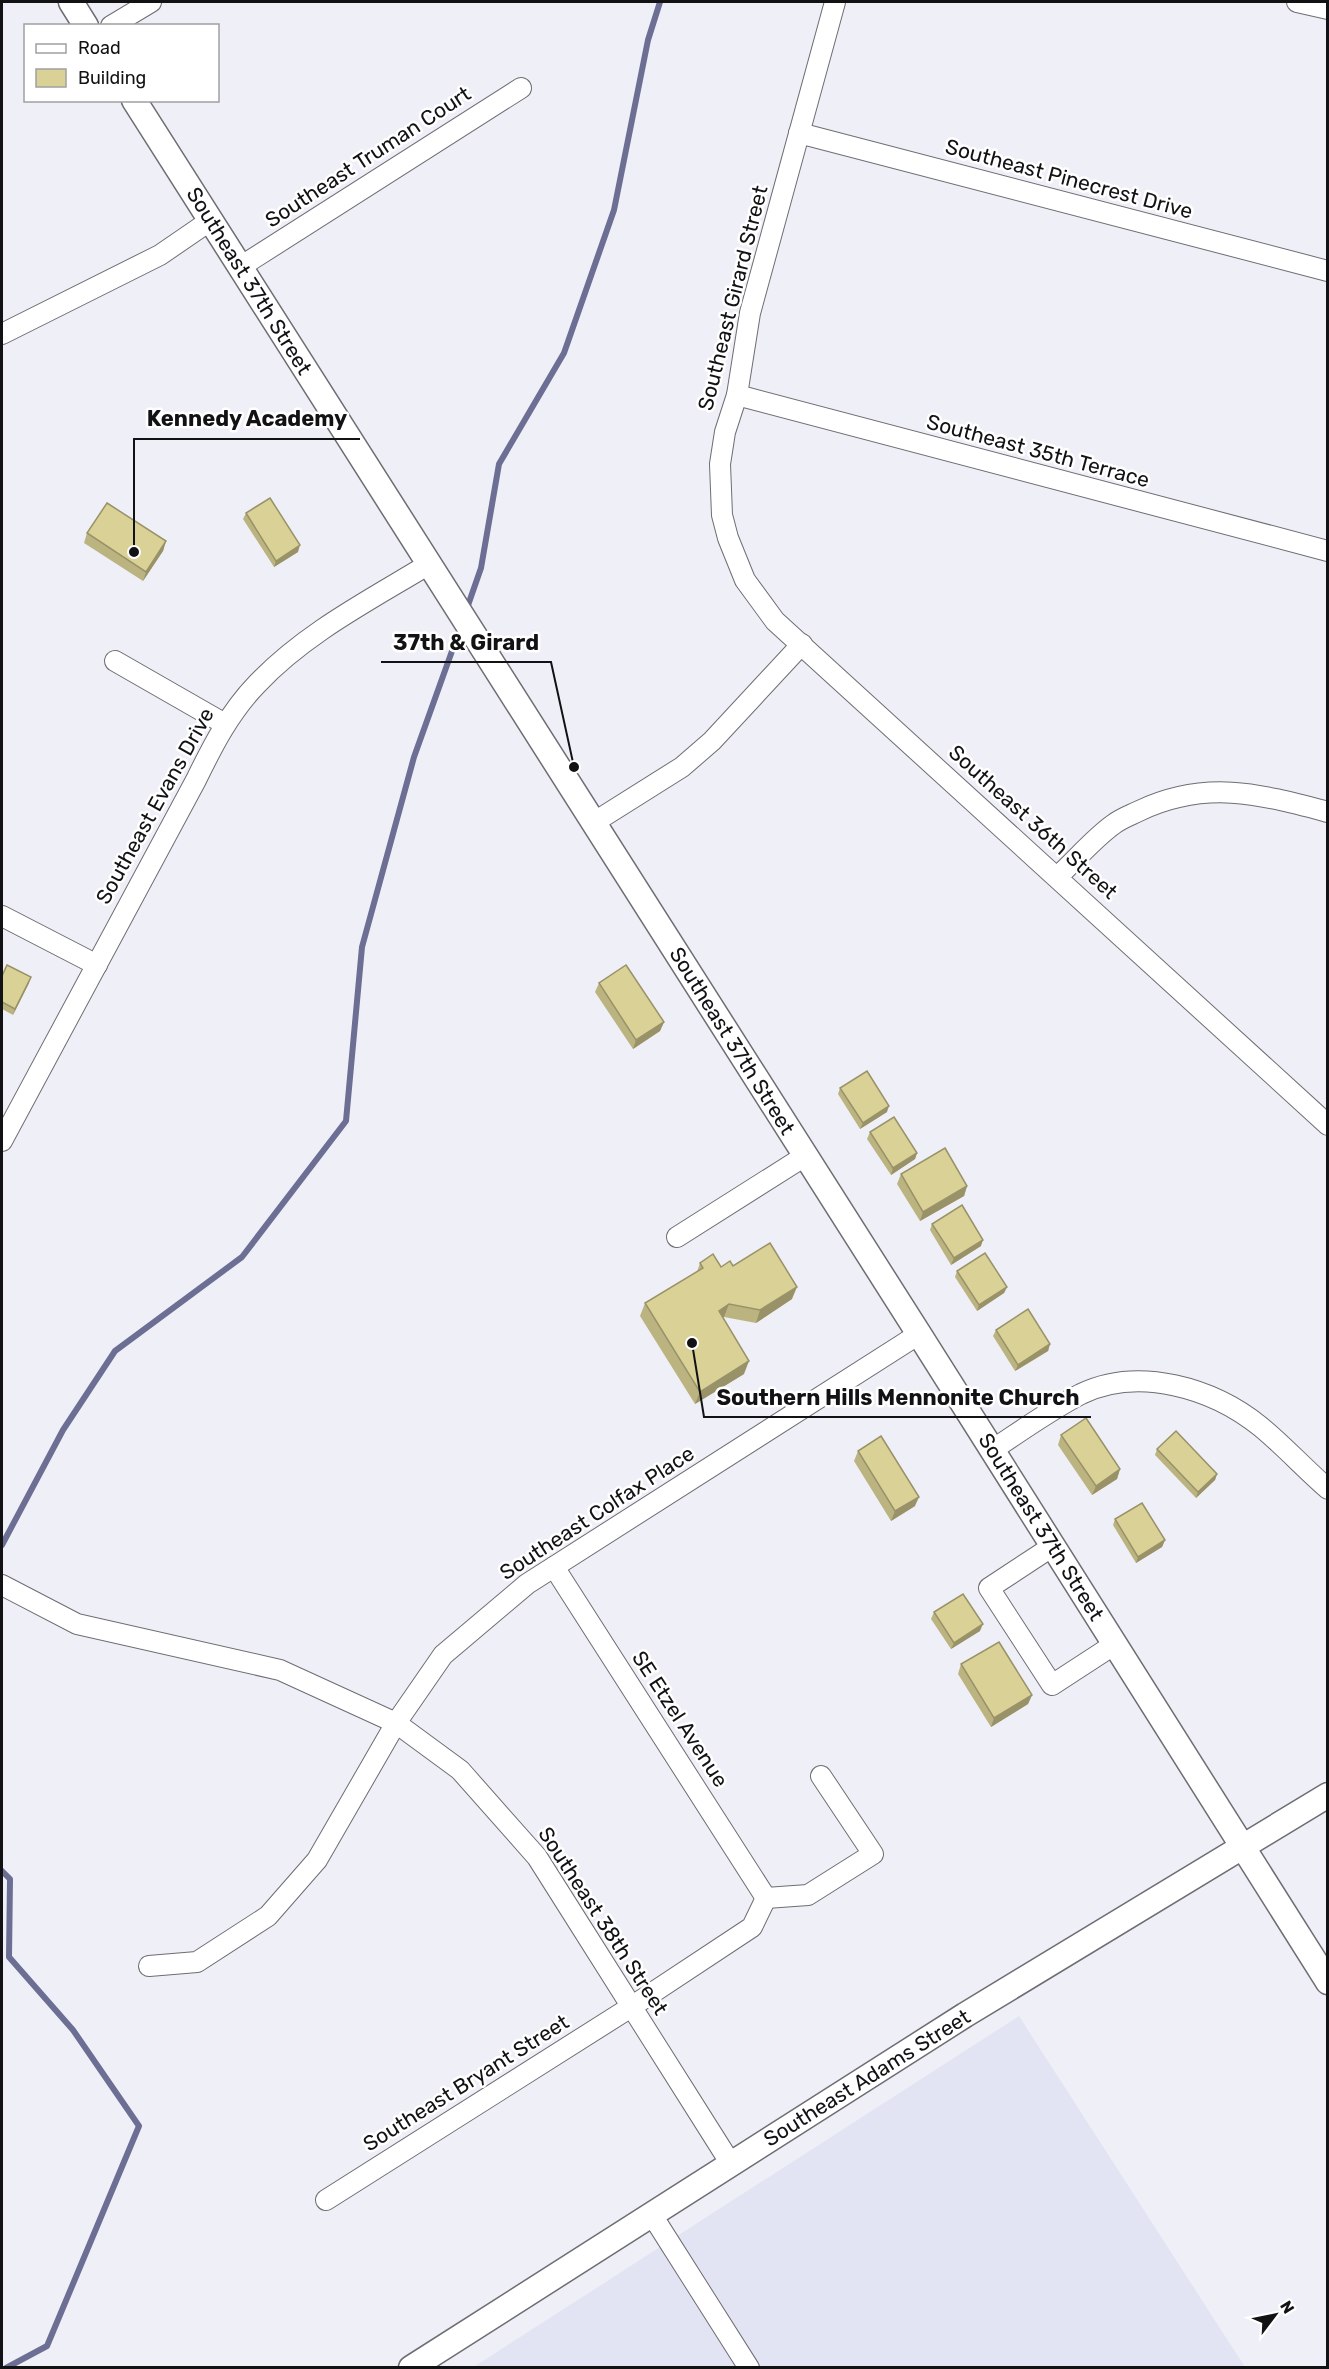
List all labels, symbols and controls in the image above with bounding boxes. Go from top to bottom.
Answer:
legend [24,24,219,102]
text: Road [78,37,121,59]
text: Building [78,67,146,89]
street label: Southeast Truman Court [260,81,475,232]
street label: Southeast Pinecrest Drive [943,133,1195,224]
street label: Southeast 37th Street [181,182,317,379]
street label: Southeast Girard Street [692,183,773,413]
callout: Kennedy Academy [134,399,360,439]
text: Kennedy Academy [147,405,347,432]
street label: Southeast 35th Terrace [924,409,1152,492]
callout: 37th & Girard [381,622,551,662]
text: 37th & Girard [393,629,539,656]
street label: Southeast Evans Drive [90,703,219,908]
street label: Southeast 36th Street [944,739,1123,904]
street label: Southeast 37th Street [664,942,800,1139]
callout: Southern Hills Mennonite Church [704,1377,1091,1417]
text: Southern Hills Mennonite Church [716,1384,1080,1411]
street label: Southeast 37th Street [973,1428,1109,1625]
street label: Southeast Colfax Place [495,1440,699,1585]
street label: SE Etzel Avenue [627,1646,734,1791]
street label: Southeast 38th Street [533,1822,674,2019]
street label: Southeast Adams Street [759,2004,975,2151]
street label: Southeast Bryant Street [358,2009,573,2156]
north arrow [1245,2285,1305,2345]
text: N [1276,2297,1298,2317]

